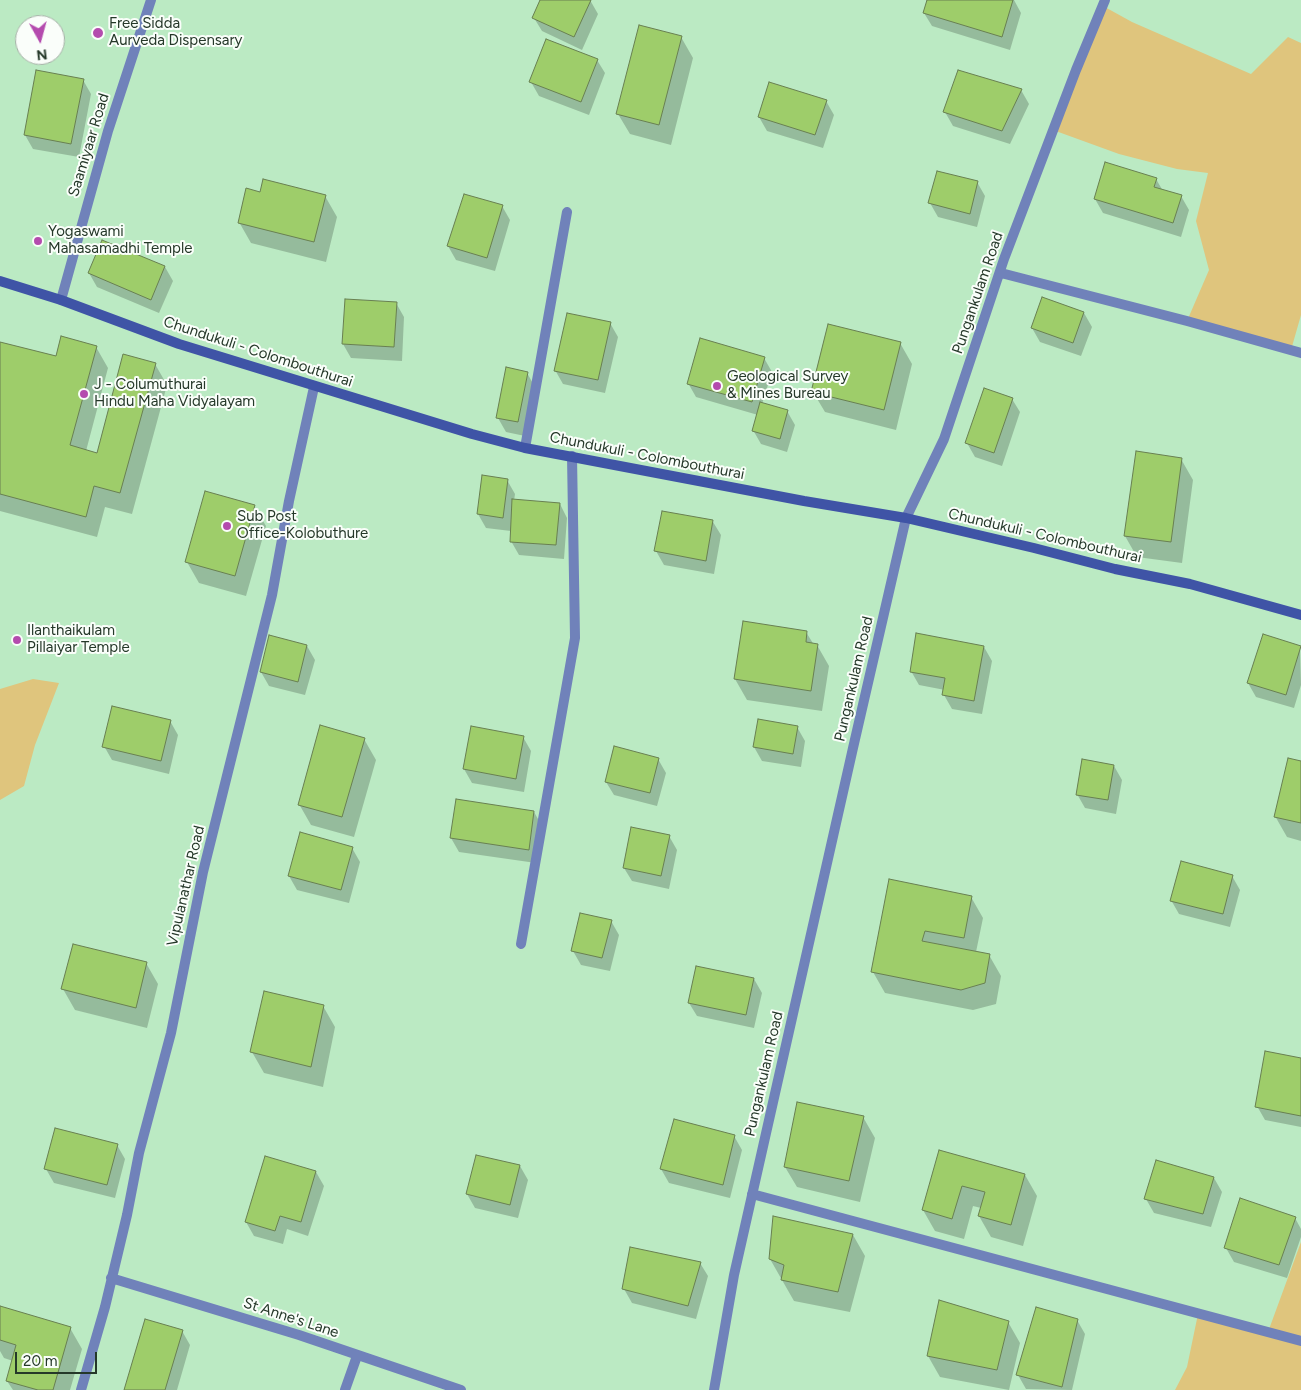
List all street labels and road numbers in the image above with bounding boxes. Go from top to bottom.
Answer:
street label: Saamiyaar Road [65,91,113,199]
street label: Pungankulam Road [949,230,1007,356]
street label: Chundukuli - Colombouthurai [161,313,355,391]
street label: Chundukuli - Colombouthurai [548,428,746,484]
street label: Chundukuli - Colombouthurai [947,505,1143,567]
street label: Pungankulam Road [831,615,877,743]
street label: Vipulanathar Road [163,824,209,948]
street label: Pungankulam Road [741,1010,787,1138]
street label: St Anne's Lane [241,1294,341,1342]

